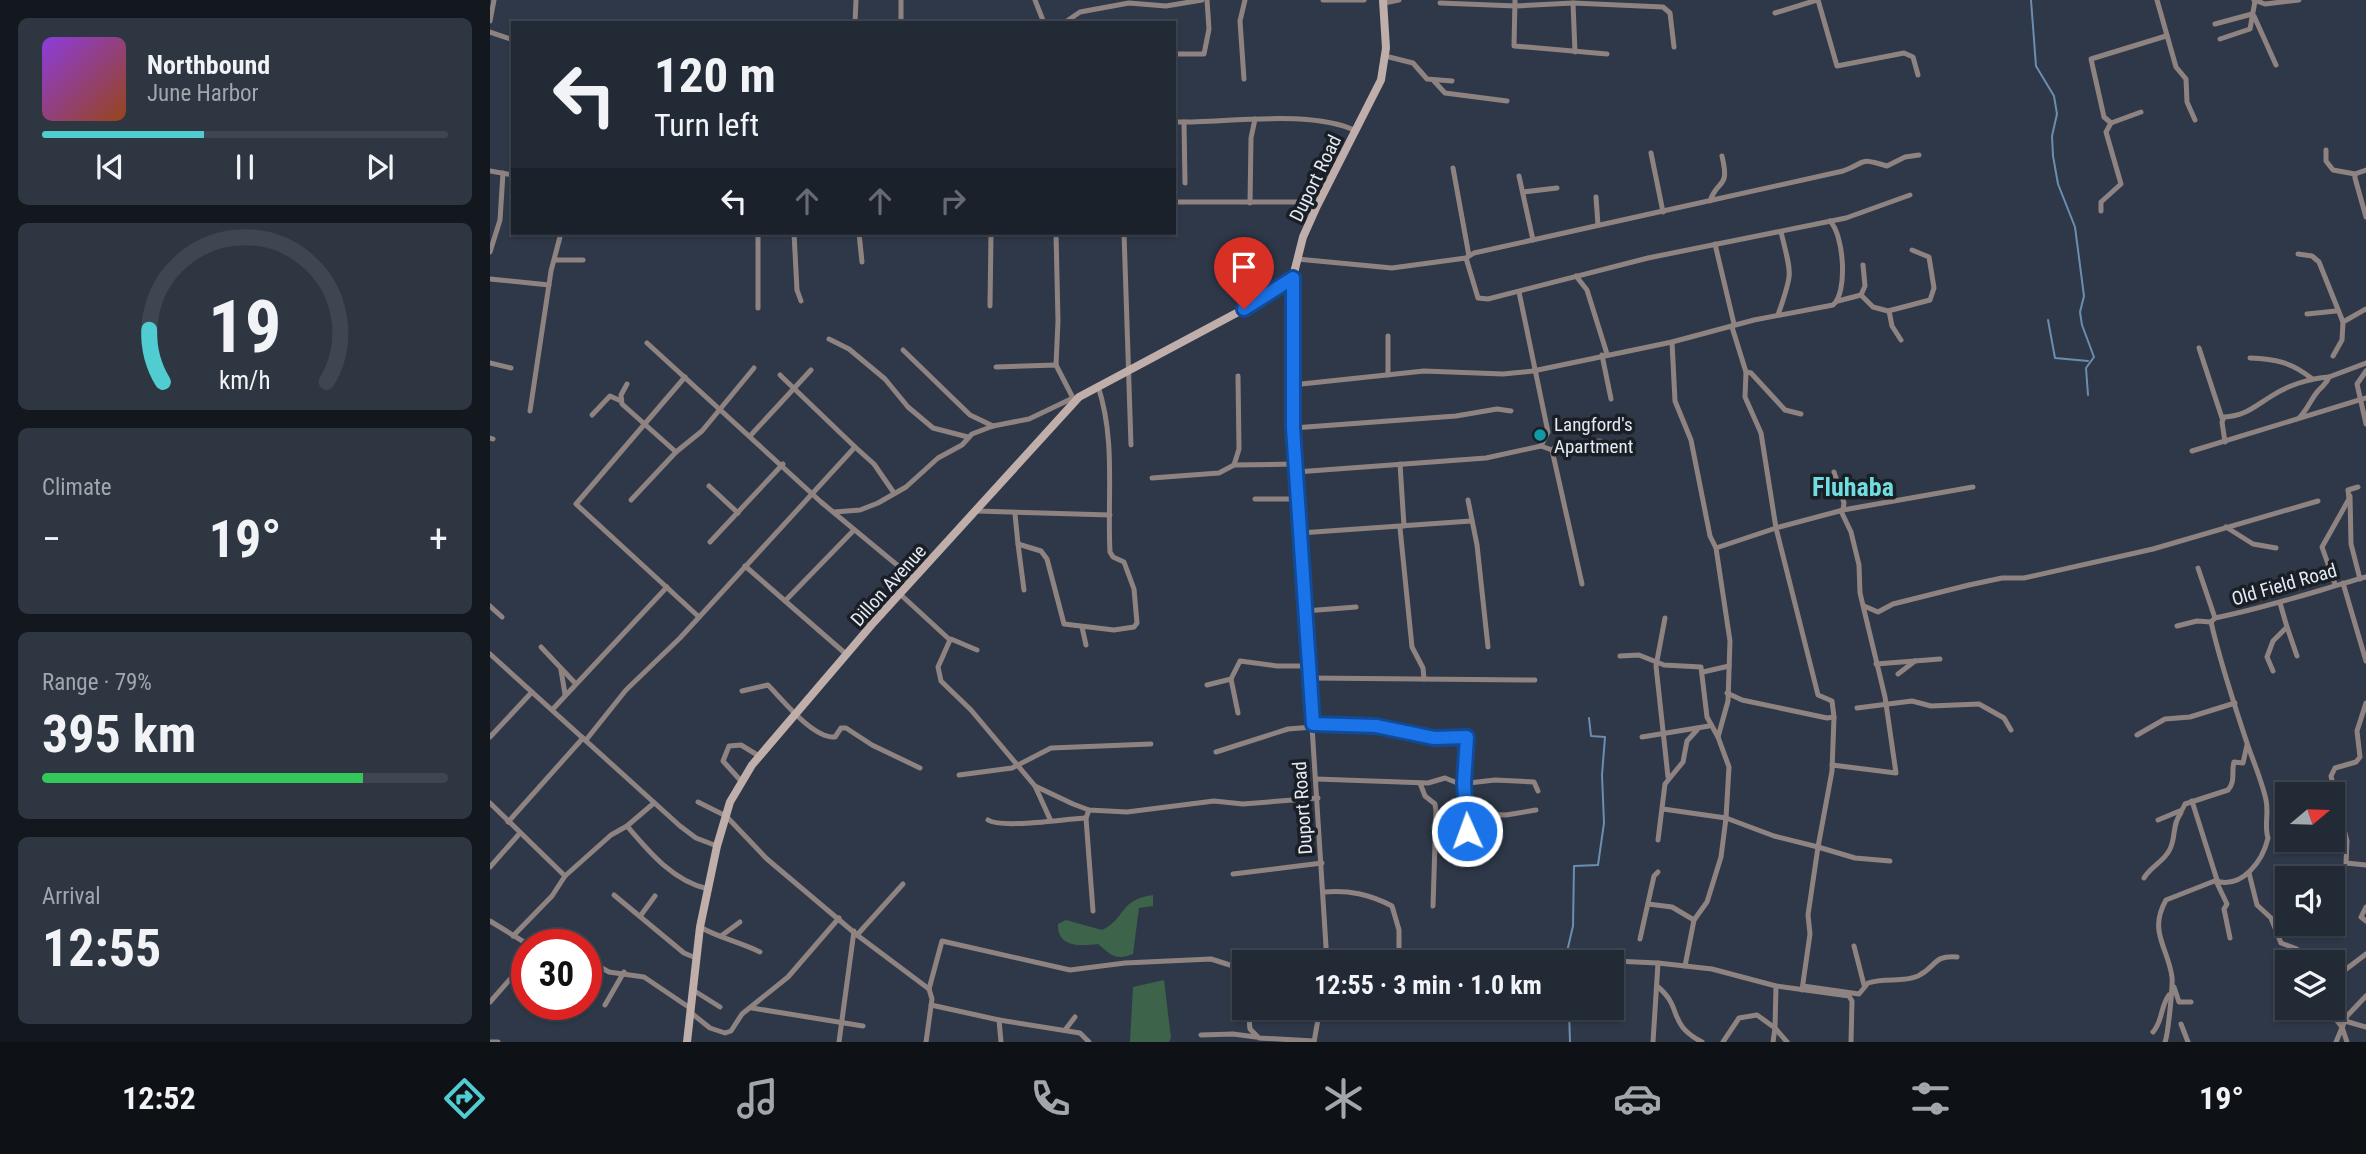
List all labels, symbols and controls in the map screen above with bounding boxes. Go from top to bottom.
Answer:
text: 120 m [654,47,776,104]
icon: left [539,49,630,140]
text: Northbound [147,50,270,80]
text: June Harbor [147,80,259,107]
text: Turn left [654,106,759,144]
street label: Duport Road [1285,131,1346,225]
icon: previous [91,148,129,186]
icon: pause [226,148,264,186]
icon: next [361,148,399,186]
icon: left [715,182,753,220]
icon: ahead [788,182,826,220]
icon: ahead [861,182,899,220]
icon: right [934,182,972,220]
pin [1214,237,1274,309]
icon: arrive [1225,248,1263,286]
text: 19 [208,285,282,371]
text: km/h [219,366,271,395]
place label: Langford's Apartment [1554,413,1633,458]
marker: Langford's Apartment [1532,427,1548,443]
district label: Fluhaba [1812,472,1894,502]
text: Climate [42,474,112,501]
text: 19° [209,509,281,570]
text: − [42,517,61,561]
text: + [429,517,448,561]
street label: Dillon Avenue [846,540,931,631]
street label: Old Field Road [2229,559,2339,610]
text: Range · 79% [42,669,152,696]
text: 395 km [42,704,196,765]
street label: Duport Road [1288,761,1317,855]
north arrow [2275,782,2345,852]
map controls [2275,782,2345,1020]
position arrow [1430,794,1504,868]
button: sound [2275,866,2345,936]
text: Arrival [42,883,101,910]
text: 12:55 [42,918,161,979]
speed limit sign: 30 [511,929,602,1020]
button: layers [2275,950,2345,1020]
text: 12:55 · 3 min · 1.0 km [1314,970,1542,1000]
icon: directions [440,1074,489,1123]
icon: music [733,1074,782,1123]
icon: phone [1026,1074,1075,1123]
icon: climate [1319,1074,1368,1123]
icon: car [1613,1074,1662,1123]
icon: filters [1906,1074,1955,1123]
text: 12:52 [122,1079,196,1117]
text: 19° [2199,1079,2244,1117]

